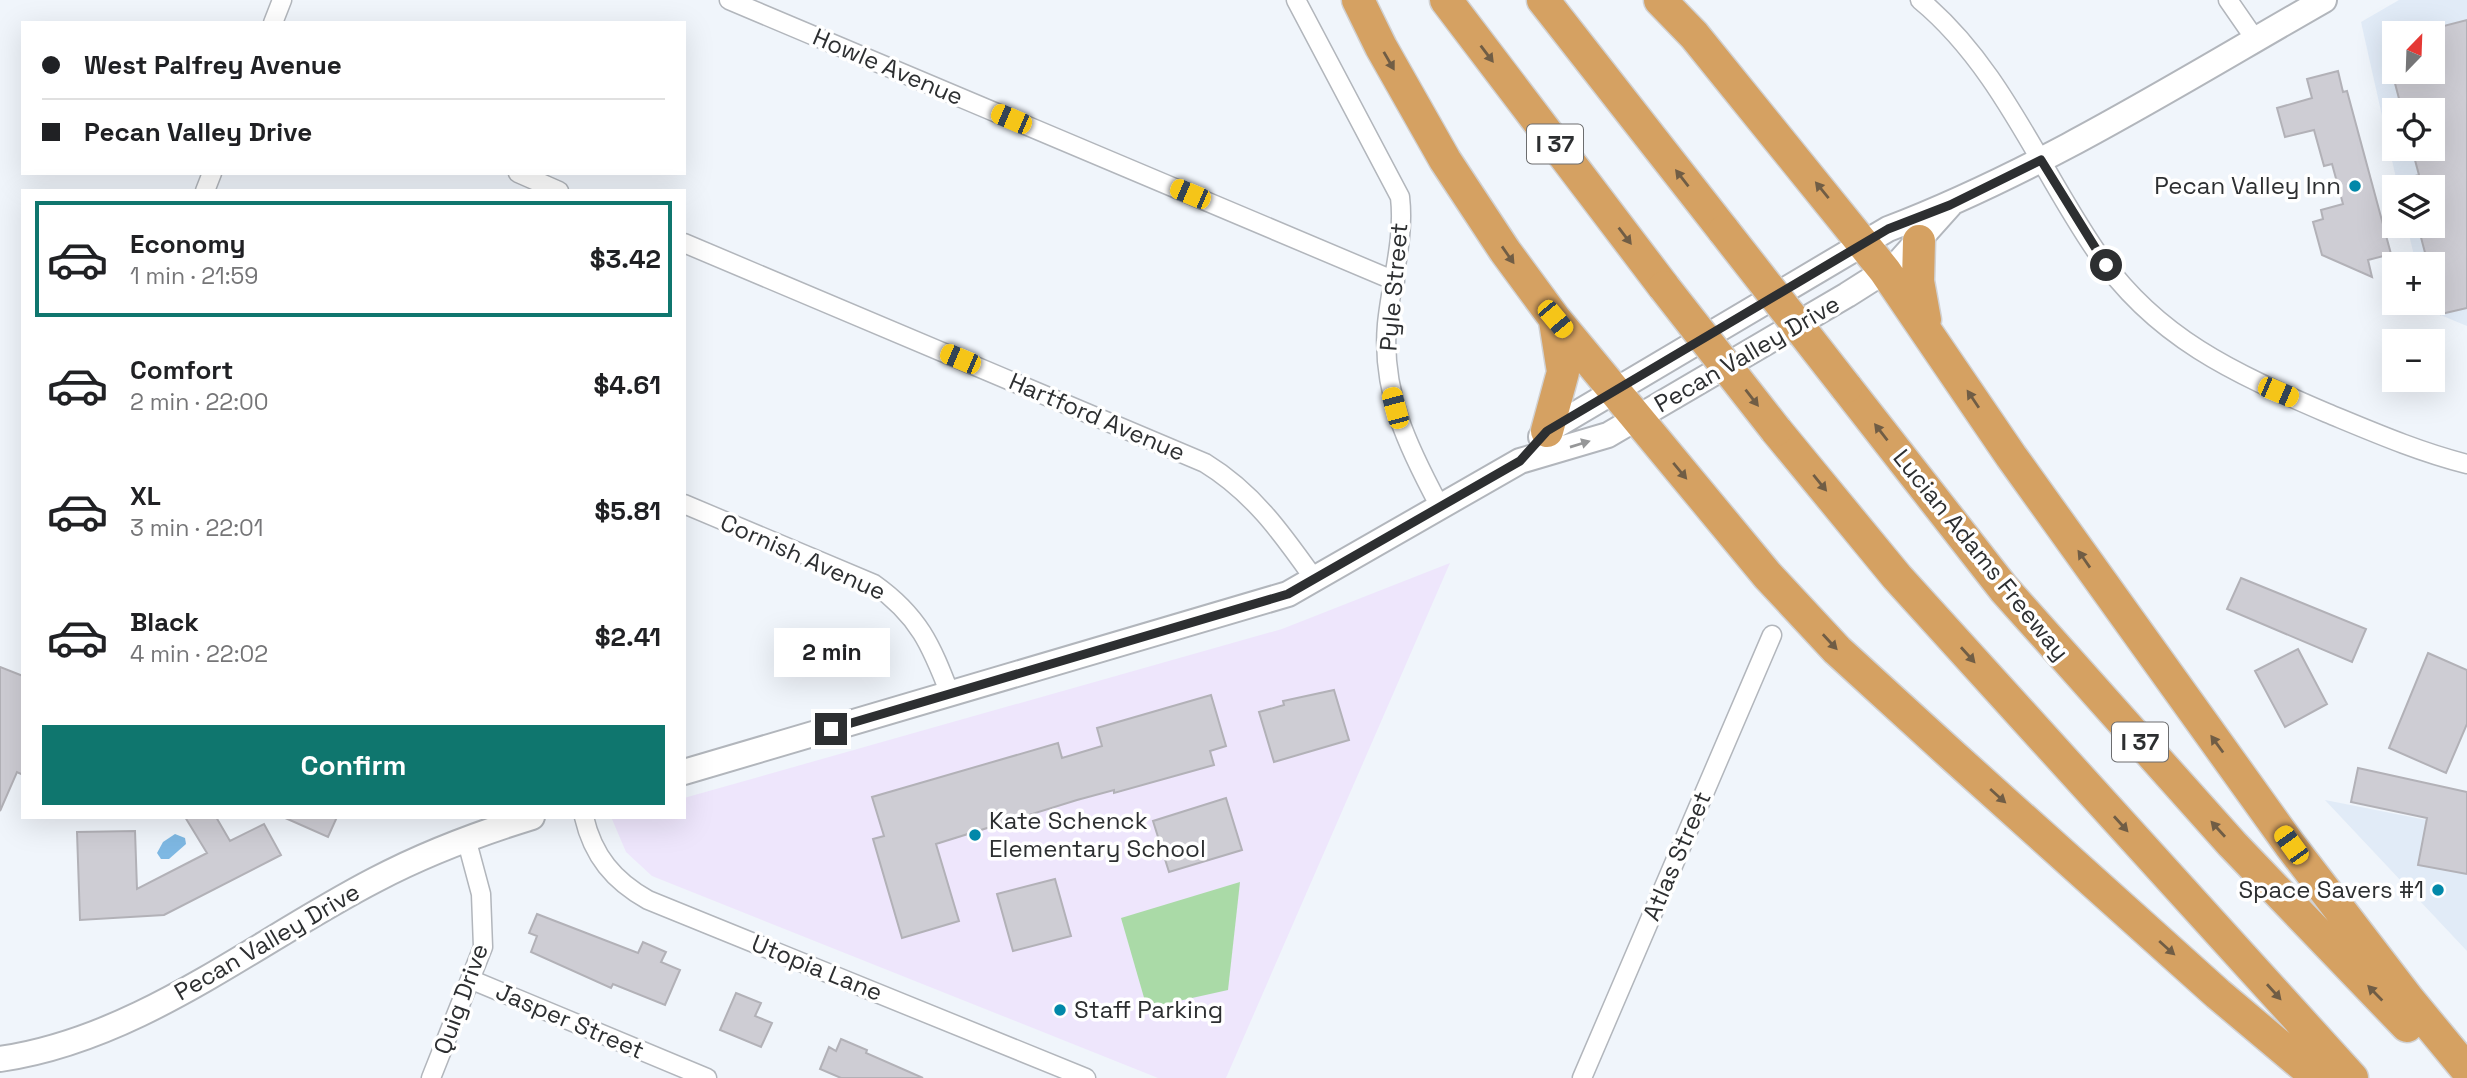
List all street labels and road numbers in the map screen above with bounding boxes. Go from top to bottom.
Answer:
street label: Howle Avenue [808,21,968,112]
road number: I 37 [1527,125,1583,164]
street label: Pyle Street [1372,221,1415,352]
street label: Pecan Valley Drive [1648,288,1845,419]
street label: Hartford Avenue [1004,365,1190,468]
street label: Lucian Adams Freeway [1887,443,2076,667]
street label: Cornish Avenue [716,506,891,607]
road number: I 37 [2112,722,2168,762]
street label: Atlas Street [1635,786,1718,925]
street label: Pecan Valley Drive [168,876,365,1007]
street label: Utopia Lane [747,927,887,1008]
street label: Quig Drive [426,939,495,1058]
street label: Jasper Street [491,975,649,1066]

